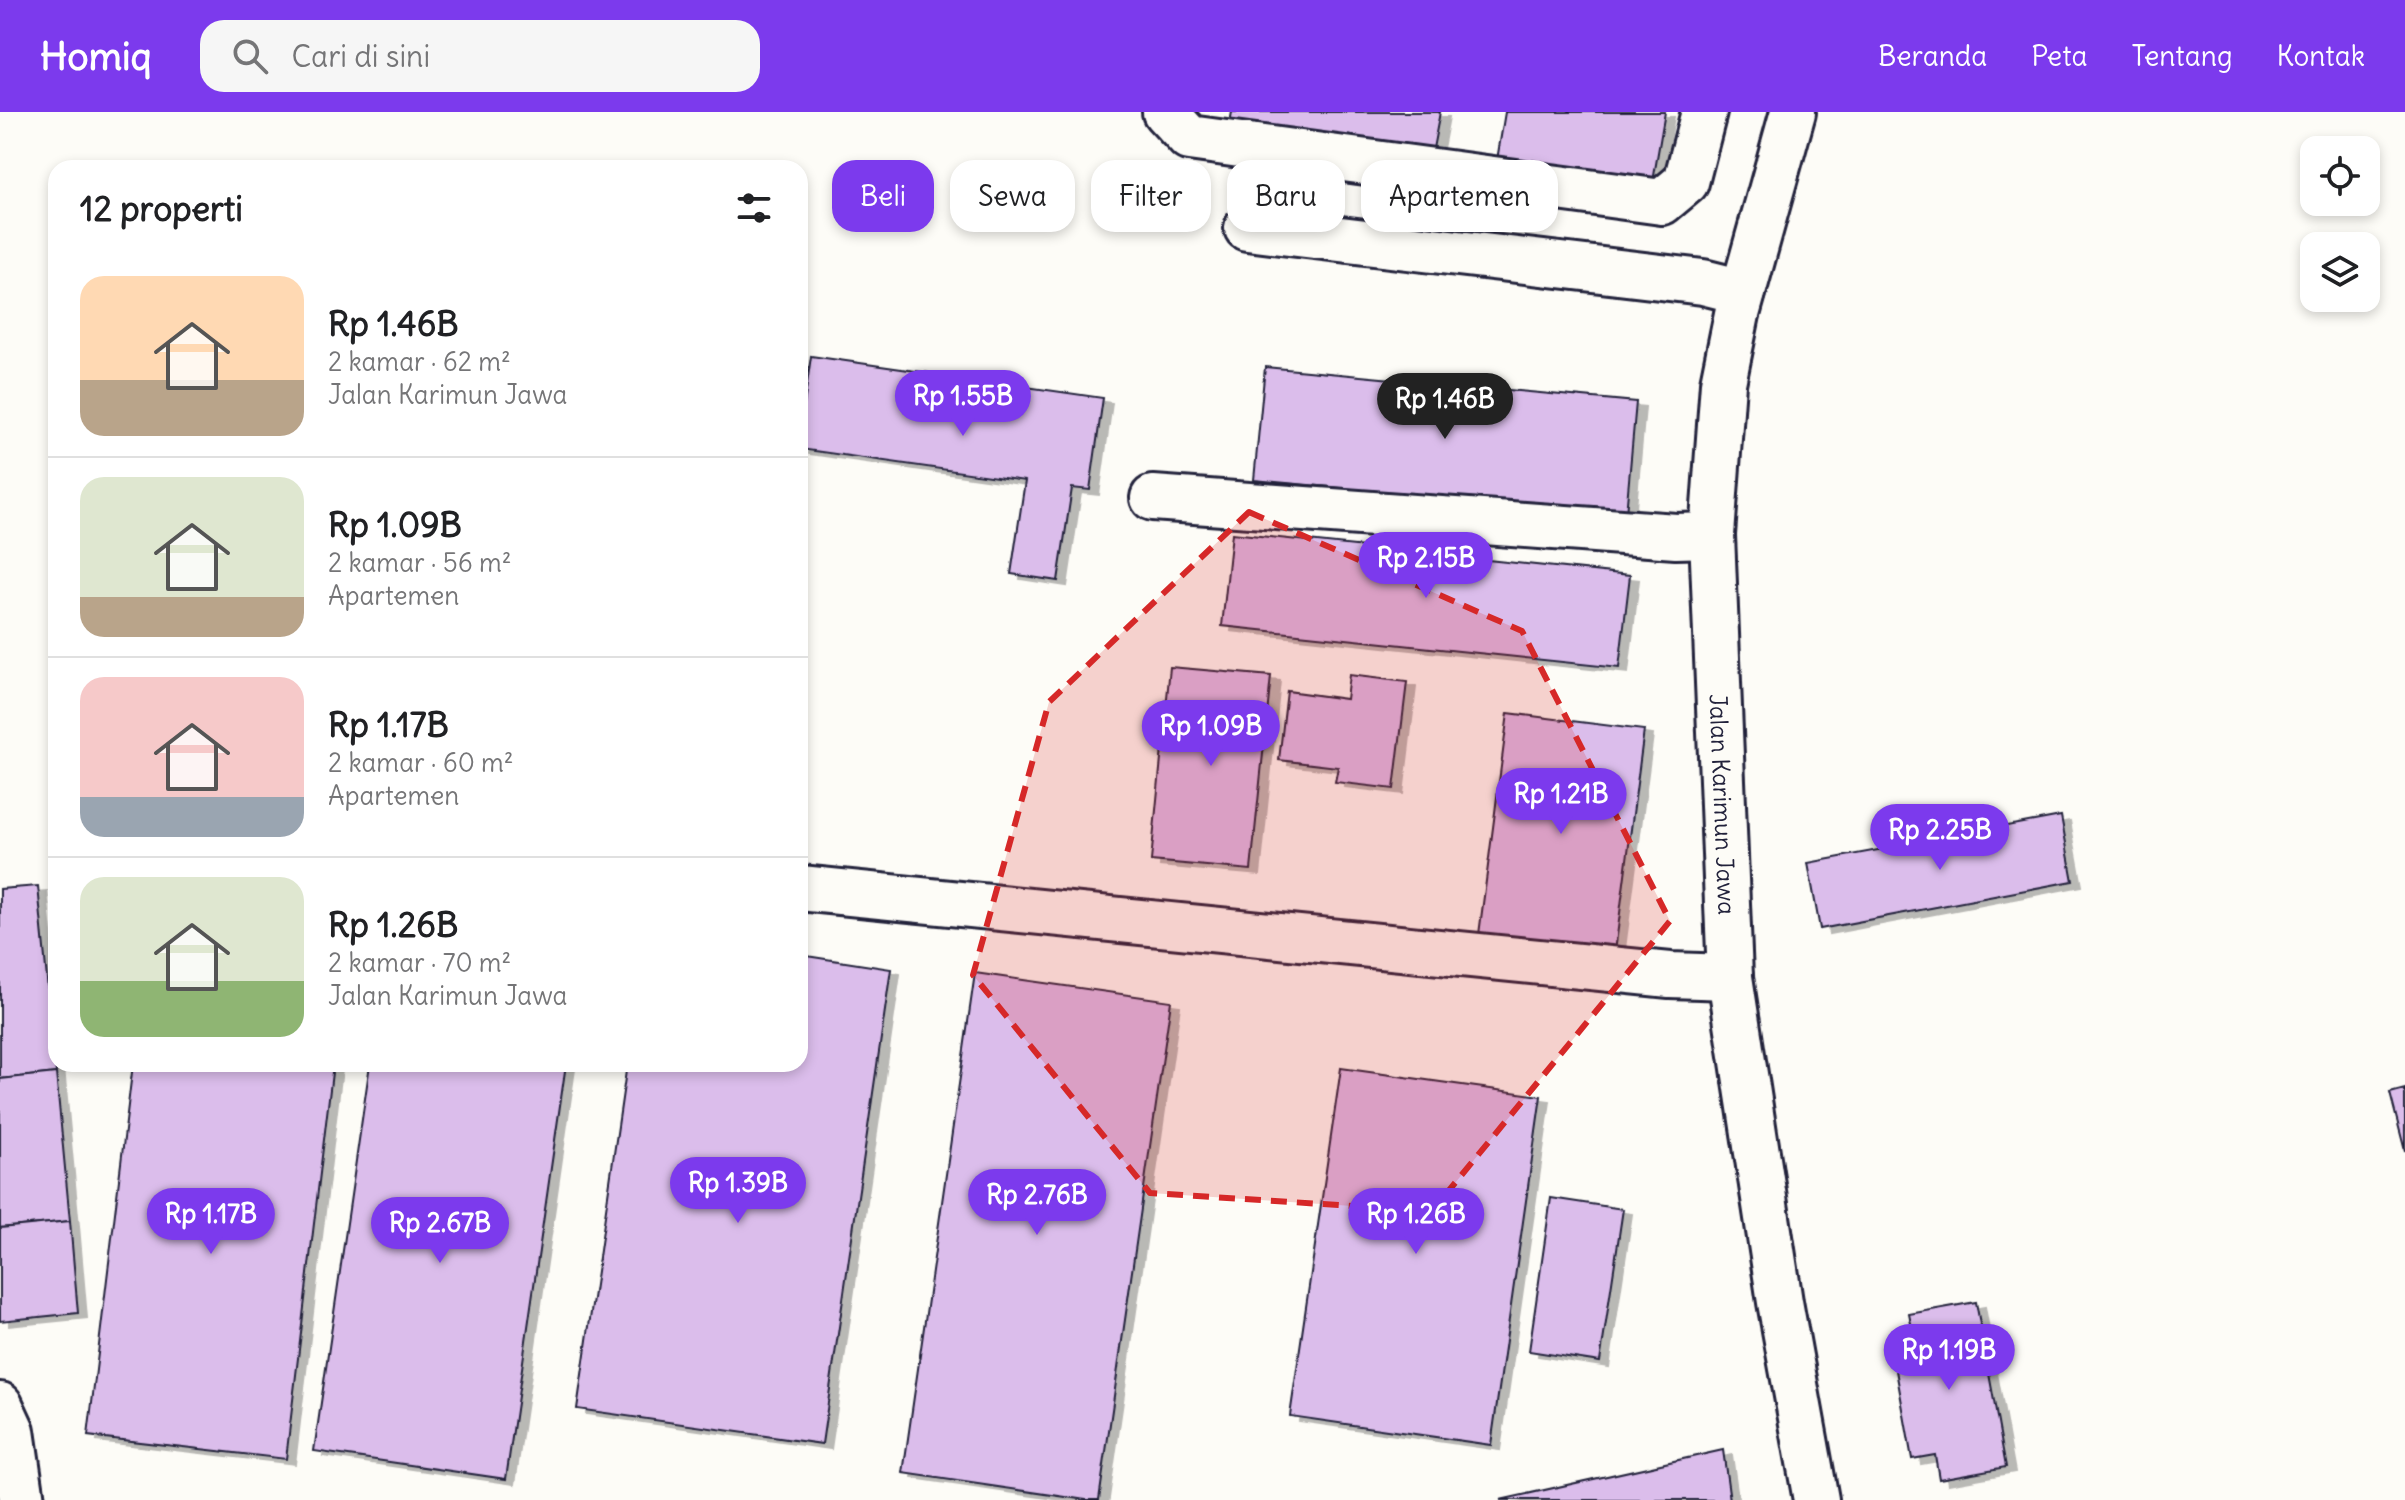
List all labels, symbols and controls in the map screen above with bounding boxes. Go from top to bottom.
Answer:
search box [200,20,760,92]
text: Homiq [40,33,152,80]
icon: search [228,34,272,78]
text: Cari di sini [292,37,430,75]
text: Beranda [1878,38,1987,74]
text: Peta [2031,38,2088,74]
text: Tentang [2132,38,2233,74]
text: Kontak [2277,38,2365,74]
map controls [2300,136,2380,312]
button: locate [2300,136,2380,216]
chip: Beli [832,160,934,232]
chip: Sewa [950,160,1075,232]
chip: Filter [1091,160,1211,232]
chip: Baru [1227,160,1345,232]
chip: Apartemen [1361,160,1558,232]
icon: filters [732,186,776,230]
text: 12 properti [80,187,243,230]
button: layers [2300,232,2380,312]
text: Rp 1.46B [328,302,459,345]
icon: home [144,308,240,404]
text: 2 kamar · 62 m² [328,345,511,378]
pin: Rp 1.55B [880,370,1046,438]
pin: Rp 1.46B [1362,373,1528,441]
text: Jalan Karimun Jawa [328,378,567,411]
text: Rp 1.55B [913,379,1013,412]
text: Rp 1.46B [1395,382,1495,415]
text: Rp 1.09B [328,503,462,546]
icon: home [144,509,240,605]
pin: Rp 2.15B [1343,532,1509,600]
text: Rp 2.15B [1377,541,1475,574]
text: 2 kamar · 56 m² [328,546,511,579]
text: Apartemen [328,579,459,612]
street label: Jalan Karimun Jawa [1703,693,1742,915]
pin: Rp 1.09B [1128,700,1294,768]
text: Rp 1.17B [328,703,449,746]
icon: home [144,709,240,805]
text: Rp 1.09B [1160,709,1262,742]
text: 2 kamar · 60 m² [328,746,514,779]
pin: Rp 1.21B [1478,768,1644,836]
text: Rp 1.21B [1514,777,1608,810]
text: Apartemen [328,779,459,812]
pin: Rp 2.25B [1857,804,2023,872]
text: Rp 2.25B [1888,813,1992,846]
text: Rp 1.26B [328,903,458,946]
icon: home [144,909,240,1005]
text: 2 kamar · 70 m² [328,946,511,979]
text: Jalan Karimun Jawa [328,979,567,1012]
pin: Rp 1.39B [655,1157,821,1225]
text: Rp 1.39B [688,1166,788,1199]
pin: Rp 2.76B [954,1169,1120,1237]
text: Rp 2.76B [986,1178,1088,1211]
pin: Rp 1.17B [128,1188,294,1256]
pin: Rp 1.26B [1333,1188,1499,1256]
text: Rp 1.17B [165,1197,257,1230]
pin: Rp 2.67B [357,1197,523,1265]
text: Rp 1.26B [1366,1197,1466,1230]
text: Rp 2.67B [389,1206,491,1239]
pin: Rp 1.19B [1866,1324,2032,1392]
text: Rp 1.19B [1902,1333,1996,1366]

